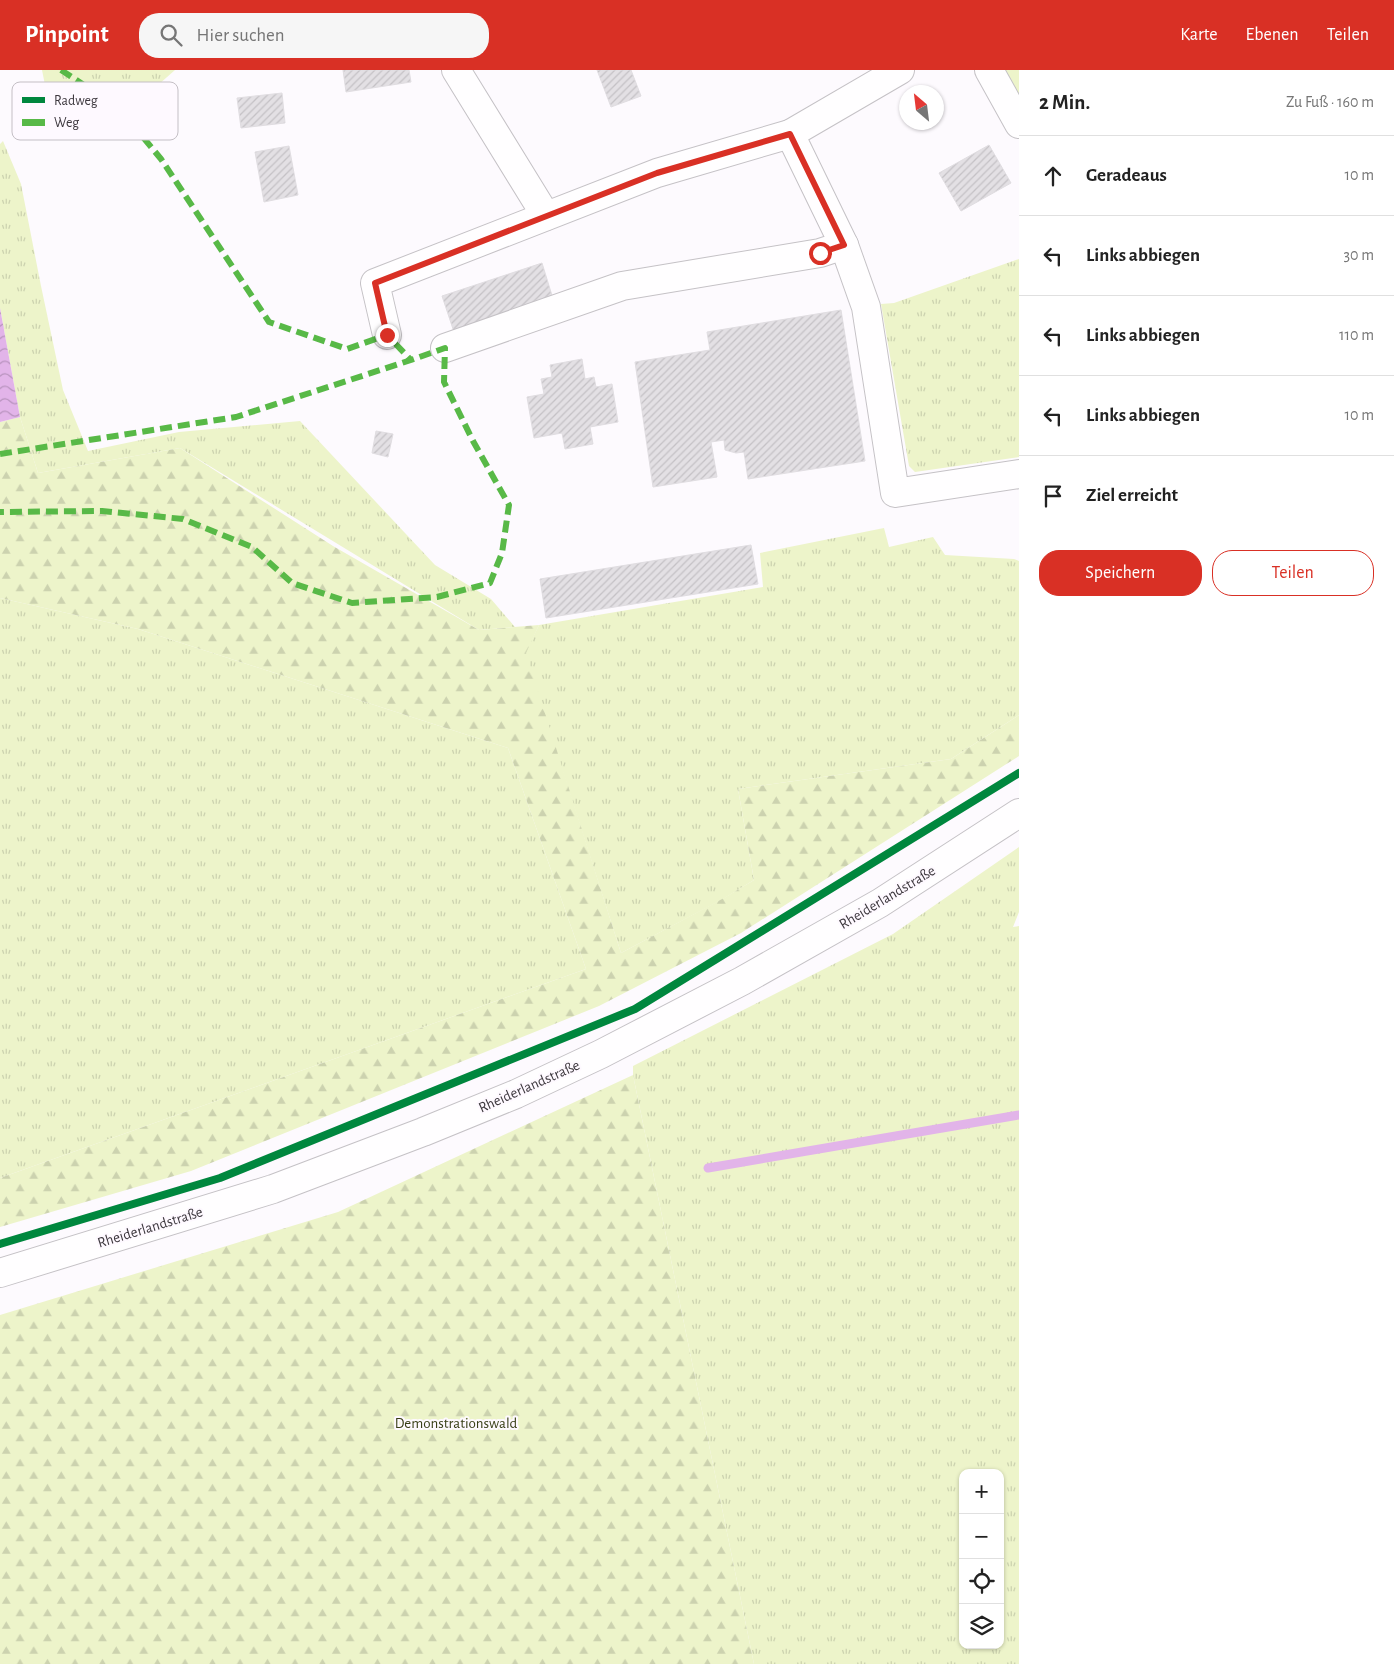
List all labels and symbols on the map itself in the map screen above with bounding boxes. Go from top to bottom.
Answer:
legend [12,82,178,140]
north arrow [899,85,944,130]
text: Radweg [54,94,98,108]
text: Weg [54,116,79,130]
route start [809,242,832,265]
route end [376,324,399,347]
street label: Rheiderlandstraße [837,863,938,932]
street label: Rheiderlandstraße [476,1057,582,1116]
street label: Rheiderlandstraße [96,1204,205,1251]
park label: Demonstrationswald [395,1416,518,1431]

